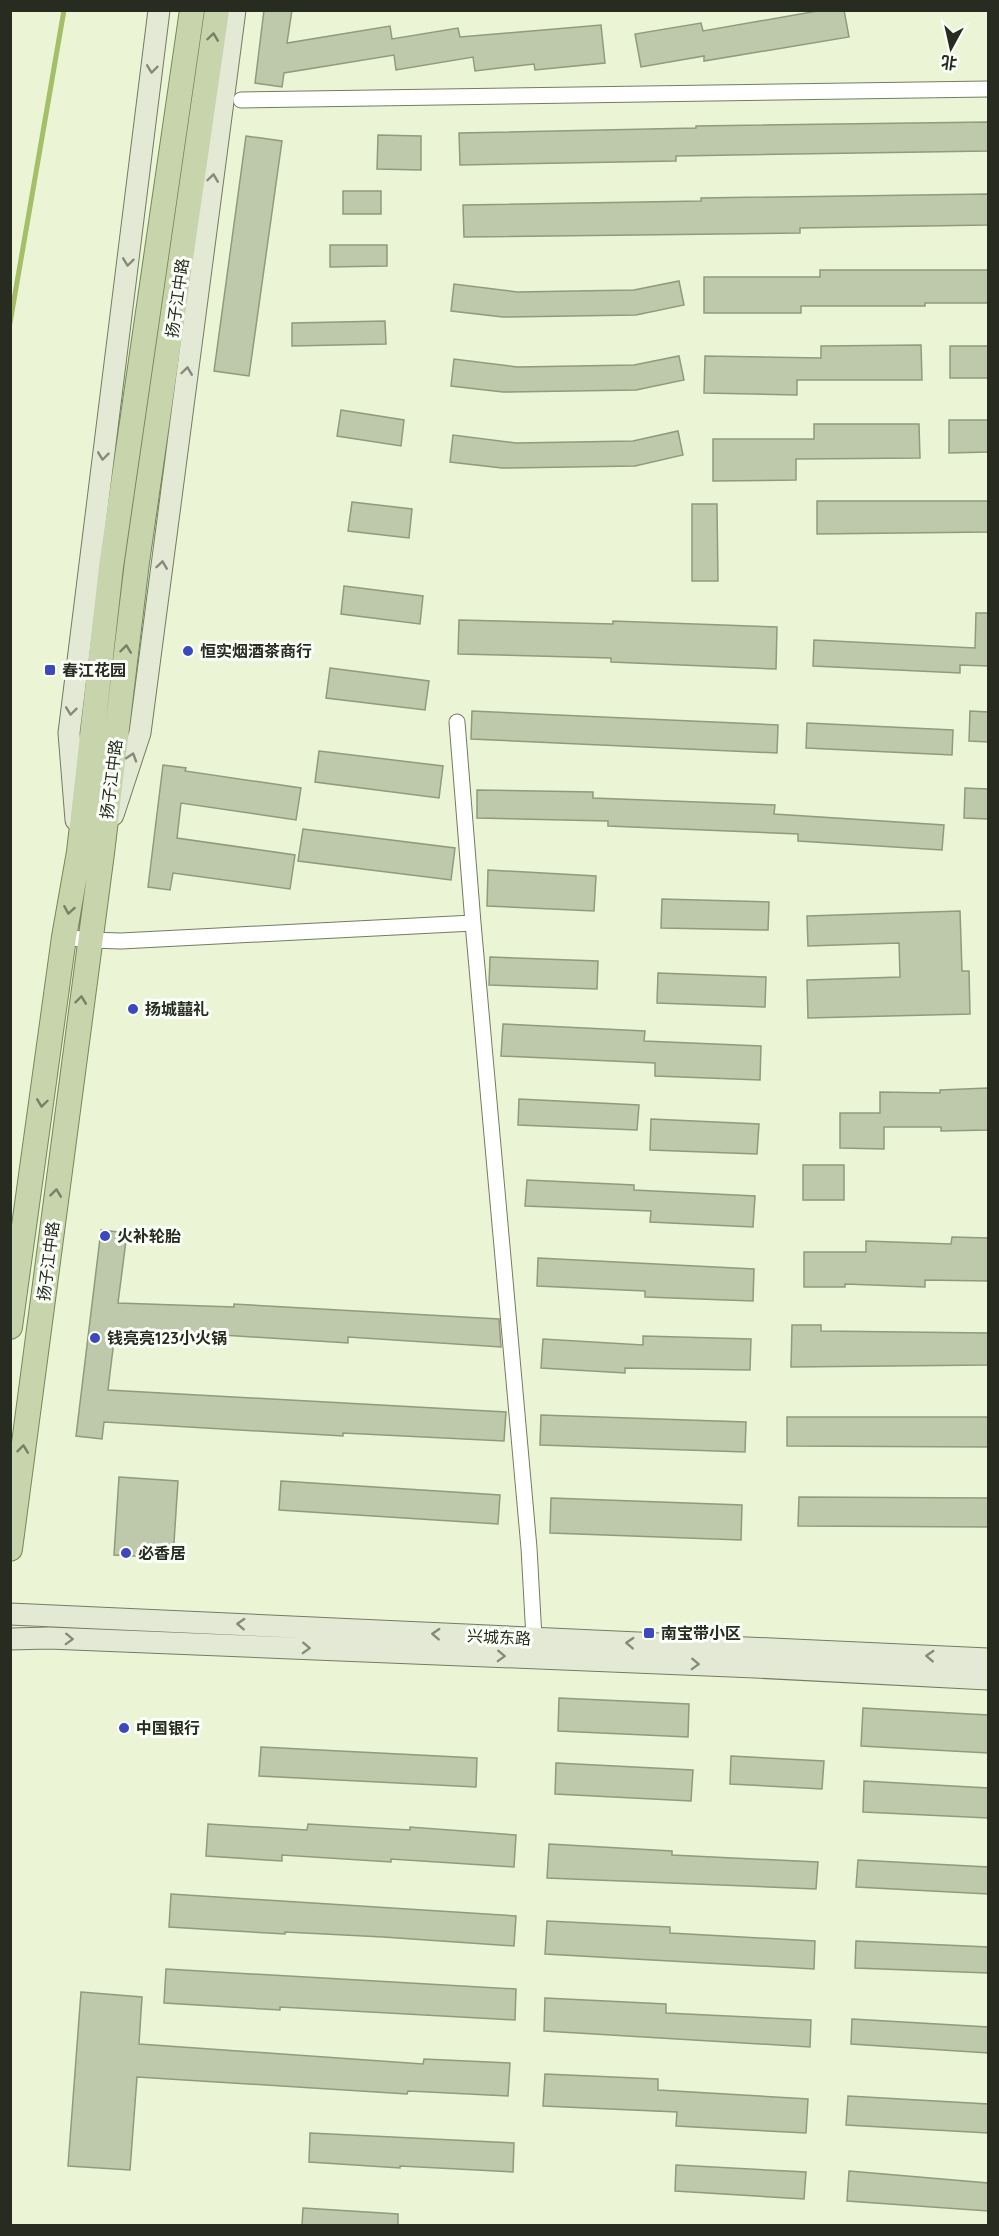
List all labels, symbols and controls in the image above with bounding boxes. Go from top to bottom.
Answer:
north arrow [921,18,981,78]
one-way arrow [207,32,219,42]
text: 北 [940,52,958,74]
one-way arrow [146,64,159,73]
one-way arrow [206,174,218,183]
one-way arrow [122,257,134,267]
street label: 扬子江中路 [162,257,192,339]
one-way arrow [180,367,193,376]
one-way arrow [98,451,110,460]
one-way arrow [155,560,167,569]
place label: 恒实烟酒茶商行 [200,641,312,661]
one-way arrow [120,644,132,654]
marker: 恒实烟酒茶商行 [181,644,195,658]
place label: 春江花园 [62,660,126,680]
marker: 春江花园 [43,663,57,677]
one-way arrow [66,707,78,716]
street label: 扬子江中路 [96,738,126,820]
one-way arrow [125,752,137,763]
one-way arrow [63,904,76,914]
one-way arrow [75,995,87,1004]
place label: 扬城囍礼 [145,999,209,1019]
marker: 扬城囍礼 [126,1002,140,1016]
one-way arrow [37,1098,49,1108]
one-way arrow [50,1189,62,1198]
street label: 扬子江中路 [33,1220,63,1302]
place label: 火补轮胎 [117,1226,181,1246]
marker: 火补轮胎 [98,1229,112,1243]
place label: 钱亮亮123小火锅 [107,1328,227,1348]
marker: 钱亮亮123小火锅 [88,1331,102,1345]
one-way arrow [17,1444,29,1454]
place label: 必香居 [138,1543,186,1563]
marker: 必香居 [119,1546,133,1560]
one-way arrow [236,1618,245,1631]
place label: 南宝带小区 [661,1623,741,1643]
street label: 兴城东路 [467,1625,531,1649]
marker: 南宝带小区 [642,1626,656,1640]
one-way arrow [431,1627,440,1640]
one-way arrow [64,1632,73,1645]
one-way arrow [626,1636,635,1649]
one-way arrow [301,1642,310,1655]
one-way arrow [496,1650,505,1662]
one-way arrow [926,1650,935,1663]
one-way arrow [691,1658,700,1670]
place label: 中国银行 [136,1718,200,1738]
marker: 中国银行 [117,1721,131,1735]

